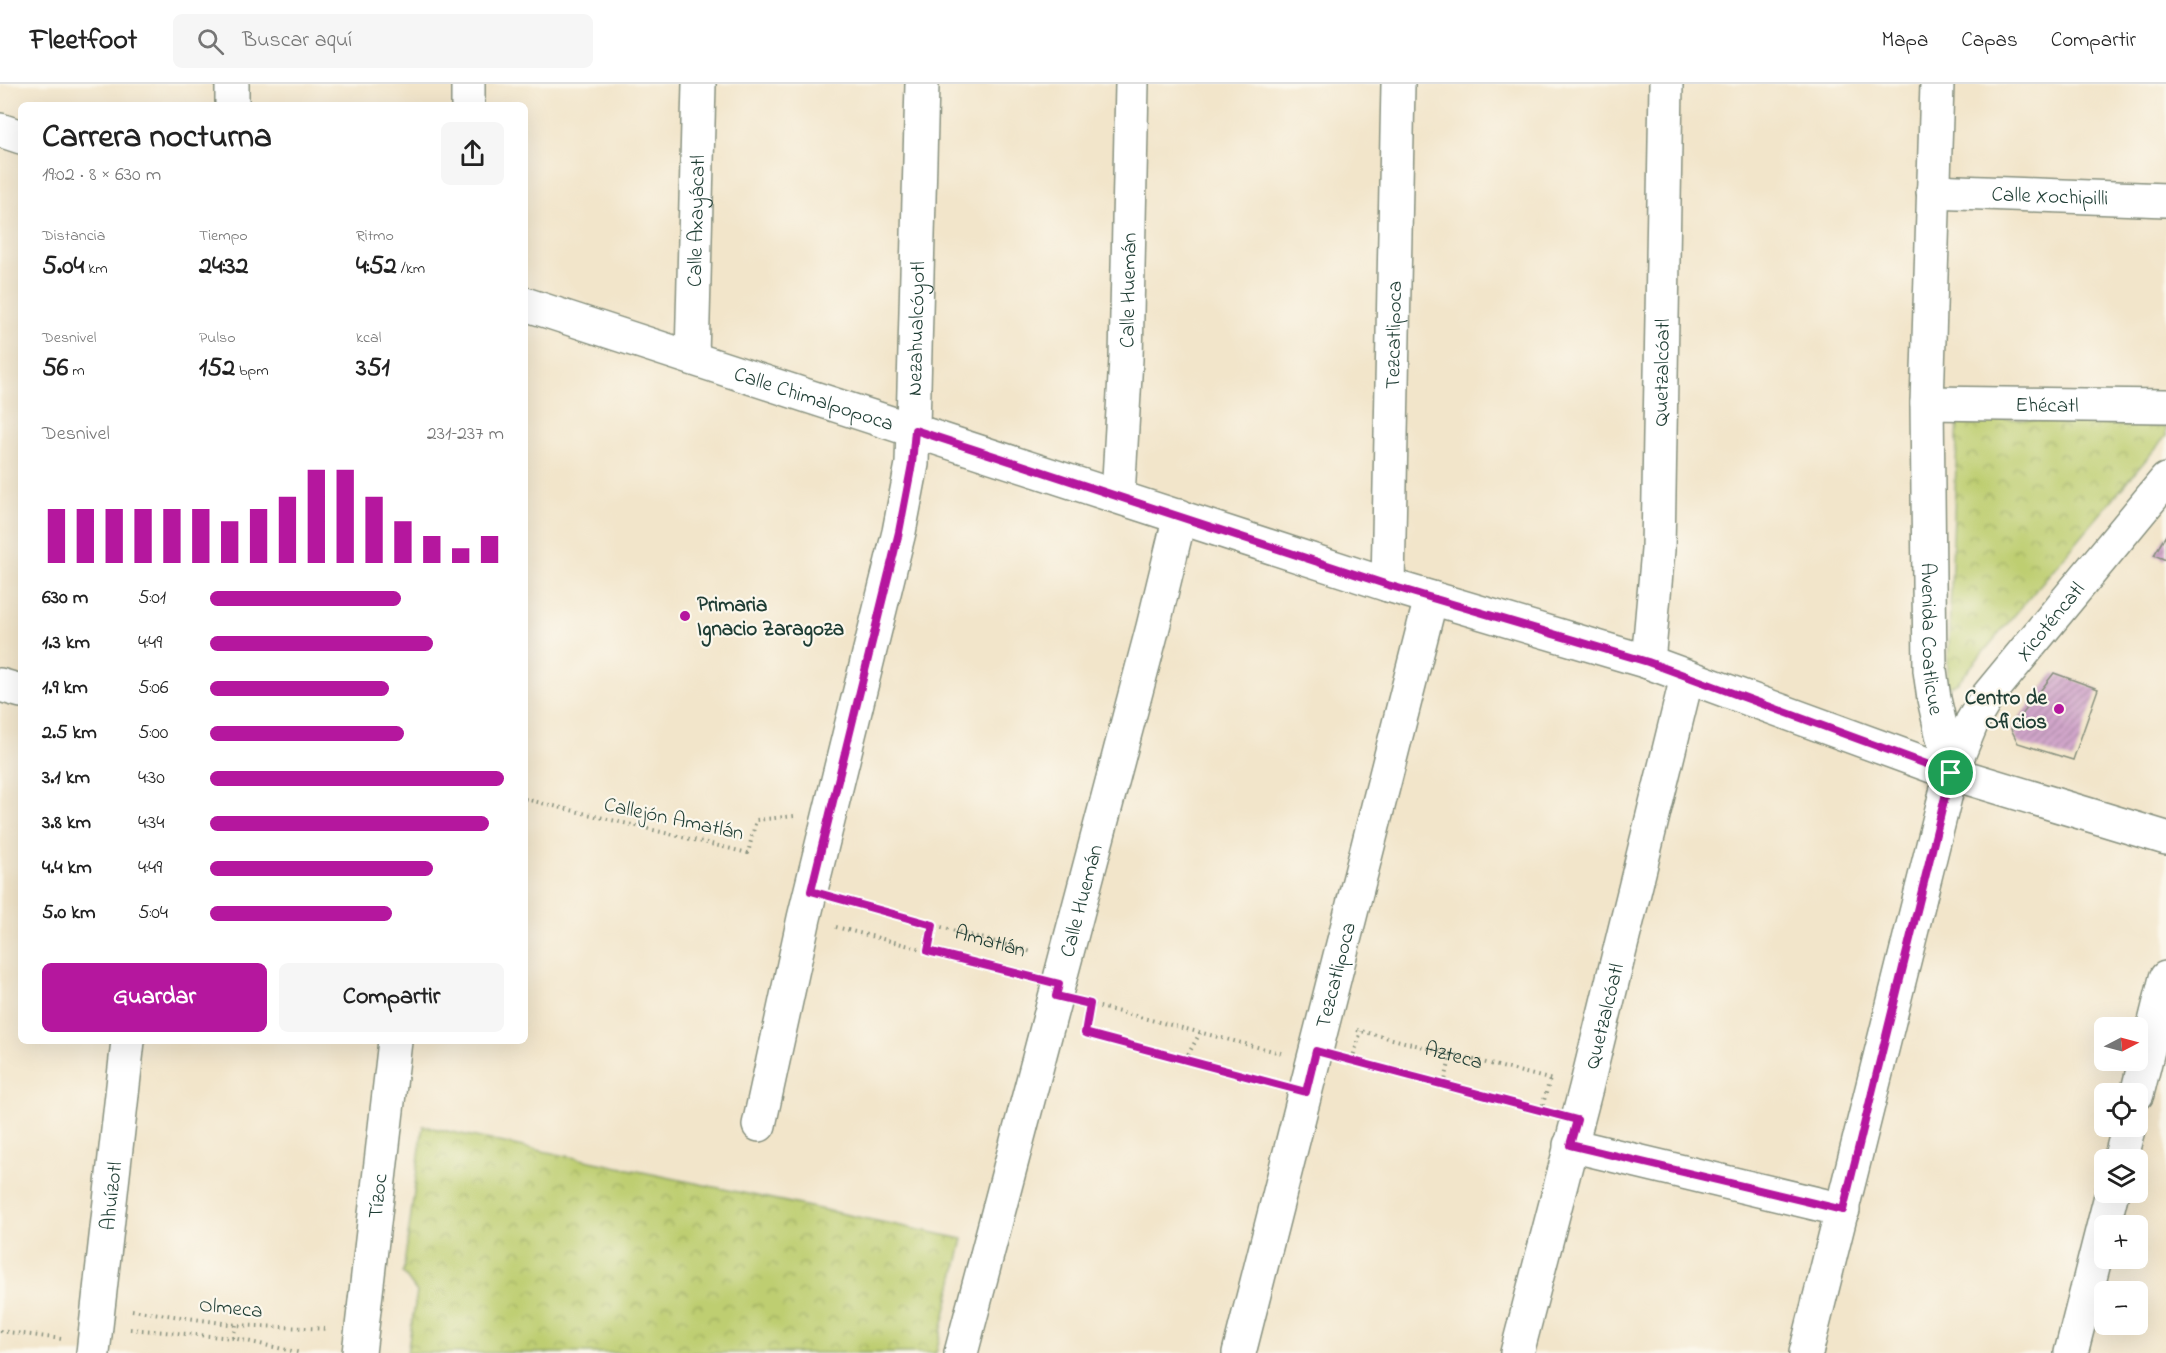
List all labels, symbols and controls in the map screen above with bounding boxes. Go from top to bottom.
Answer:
search box [173,14,593,68]
text: Fleetfoot [30,21,137,62]
icon: search [194,25,227,58]
text: Buscar aquí [242,25,352,57]
text: Mapa [1881,26,1928,56]
text: Capas [1961,26,2018,56]
text: Compartir [2051,26,2136,56]
text: Carrera nocturna [42,114,272,162]
button: share [441,122,504,185]
street label: Calle Axayácatl [681,155,715,287]
text: 19:02 · 8 × 630 m [42,161,161,190]
street label: Calle Xochipilli [1991,180,2109,215]
text: Distancia [42,224,105,248]
text: Tiempo [199,224,248,248]
text: Ritmo [356,224,394,248]
street label: Calle Huemán [1113,232,1146,348]
text: 5.04 [42,248,84,286]
text: 24:32 [199,248,249,286]
text: 4:52 [356,248,397,286]
text: km [84,257,108,281]
text: /km [397,257,425,281]
street label: Nezahualcóyotl [901,261,936,396]
street label: Tezcatlipoca [1379,281,1411,390]
street label: Quetzalcóatl [1647,318,1679,427]
text: Desnivel [42,326,96,350]
text: Pulso [199,326,236,350]
text: kcal [356,326,381,350]
text: 56 [42,350,68,388]
text: 152 [199,350,235,388]
text: 351 [356,350,390,388]
text: m [68,359,85,383]
text: bpm [235,359,269,383]
street label: Calle Chimalpopoca [730,360,897,440]
street label: Ehécatl [2015,391,2079,422]
text: Desnivel [42,420,110,449]
text: 231–237 m [427,420,504,449]
street label: Avenida Coatlicue [1912,562,1950,719]
street label: Xicoténcatl [2010,576,2093,668]
text: 630 m [42,584,88,613]
text: 5:01 [138,584,166,613]
place label: Primaria Ignacio Zaragoza [697,591,844,647]
marker: Primaria Ignacio Zaragoza [678,609,692,623]
text: 1.3 km [42,629,90,658]
text: 4:49 [138,629,162,658]
text: 1.9 km [42,674,88,703]
text: 5:06 [138,674,169,703]
place label: Centro de Oficios [1965,684,2048,738]
marker: Centro de Oficios [2052,702,2066,716]
text: 2.5 km [42,719,97,748]
text: 5:00 [138,719,168,748]
pin [1925,747,1976,798]
icon: arrive [1934,756,1967,789]
text: 3.1 km [42,764,90,793]
text: 4:30 [138,764,165,793]
street label: Callejón Amatlán [601,791,746,849]
text: 3.8 km [42,809,91,838]
text: 4:34 [138,809,164,838]
street label: Calle Huemán [1053,841,1112,961]
text: 4.4 km [42,854,92,883]
text: 4:49 [138,854,162,883]
text: 5.0 km [42,899,95,928]
text: 5:04 [138,899,168,928]
street label: Amatlán [951,918,1029,967]
street label: Tezcatlipoca [1309,919,1365,1032]
street label: Quetzalcóatl [1578,961,1633,1072]
button: Guardar [42,963,267,1032]
button: Compartir [279,963,504,1032]
north arrow [2094,1017,2148,1071]
map controls [2094,1017,2148,1335]
street label: Azteca [1421,1035,1486,1078]
button: locate [2094,1083,2148,1137]
button: layers [2094,1149,2148,1203]
street label: Ahuízotl [94,1160,131,1232]
street label: Tízoc [362,1172,397,1220]
button: + [2094,1215,2148,1269]
button: − [2094,1281,2148,1335]
street label: Olmeca [198,1291,264,1327]

